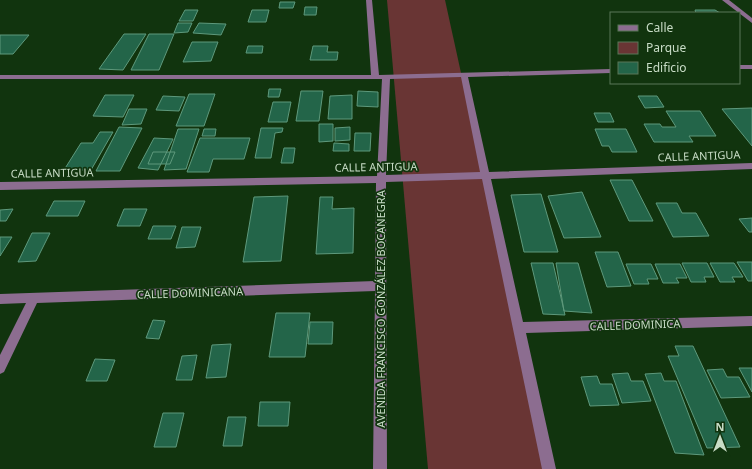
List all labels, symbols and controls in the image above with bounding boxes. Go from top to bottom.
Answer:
legend [610,12,740,84]
text: Calle [646,19,674,36]
text: Parque [646,39,687,56]
text: Edificio [646,59,687,76]
street label: CALLE ANTIGUA [657,147,742,164]
street label: CALLE ANTIGUA [335,158,418,175]
street label: CALLE ANTIGUA [11,164,94,181]
street label: AVENIDA FRANCISCO GONZÁLEZ BOCANEGRA [373,189,388,428]
street label: CALLE DOMINICANA [137,283,244,302]
street label: CALLE DOMINICA [589,315,682,334]
north arrow [700,417,740,457]
text: N [716,419,724,434]

